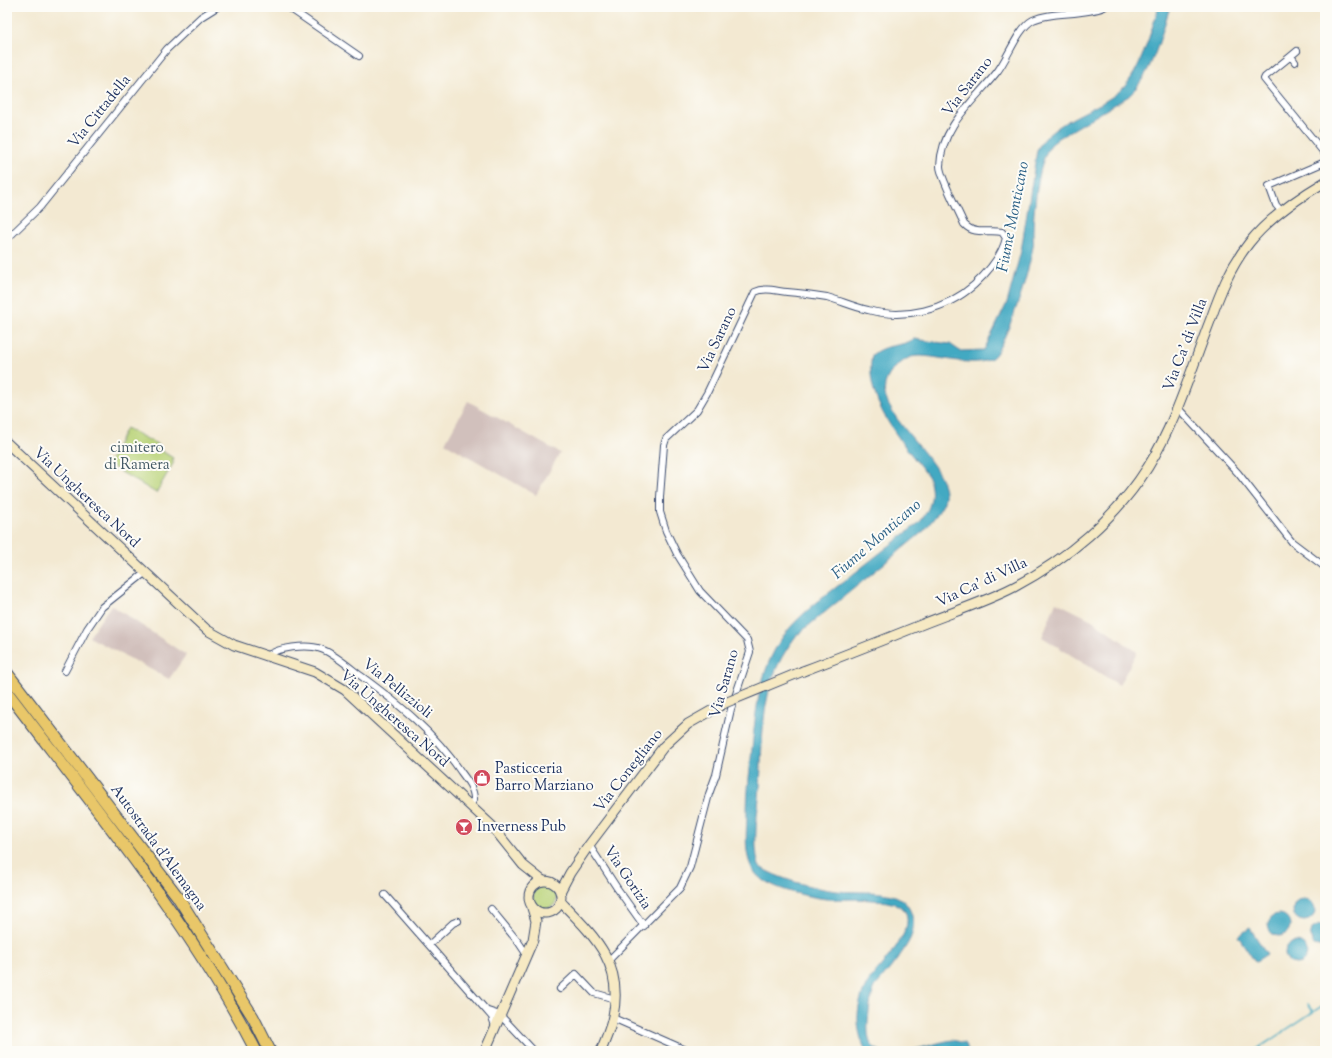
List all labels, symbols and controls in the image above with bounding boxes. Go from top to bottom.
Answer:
street label: Via Sarano [938,53,998,121]
street label: Via Cittadella [64,71,136,153]
water label: Fiume Monticano [992,160,1036,274]
street label: Via Ca' di Villa [1159,295,1213,395]
street label: Via Sarano [694,304,742,376]
park label: cimitero di Ramera [104,438,170,476]
street label: Via Ungheresca Nord [28,443,144,553]
water label: Fiume Monticano [827,494,927,586]
street label: Via Ca' di Villa [933,553,1031,613]
street label: Via Sarano [705,647,745,721]
street label: Via Pellizzioli [357,654,437,724]
street label: Via Ungheresca Nord [335,665,454,773]
street label: Via Conegliano [590,725,668,817]
place label: Pasticceria Barro Marziano [495,759,594,797]
shop icon: Pasticceria Barro Marziano [472,768,492,788]
street label: Autostrada d'Alemagna [105,781,211,916]
bar icon: Inverness Pub [454,817,474,837]
place label: Inverness Pub [477,817,566,838]
street label: Via Gorizia [598,842,656,914]

